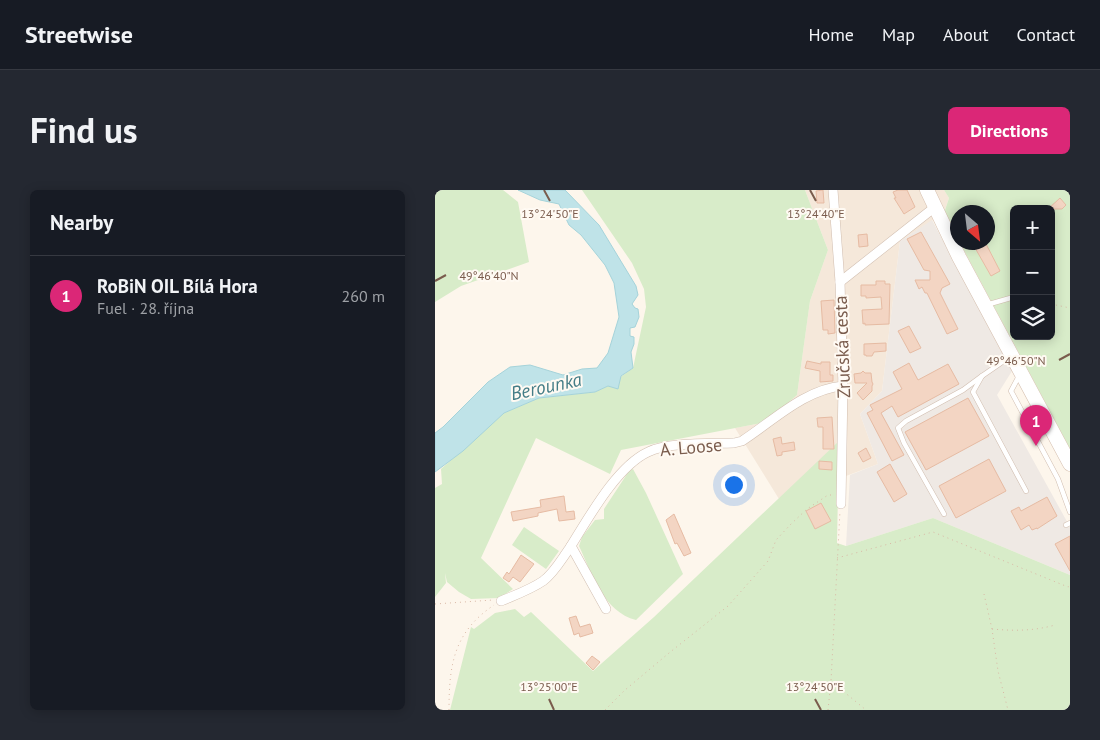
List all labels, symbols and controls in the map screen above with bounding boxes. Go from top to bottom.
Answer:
text: Streetwise [25,19,133,50]
text: Home [808,23,854,46]
text: Map [882,23,915,46]
text: About [943,23,989,46]
text: Contact [1017,23,1075,46]
text: Find us [30,107,138,153]
button: Directions [948,107,1070,154]
north arrow [950,205,995,250]
map controls [1010,205,1055,340]
button: + [1010,205,1055,250]
text: 13°24'50"E [521,206,579,221]
text: 13°24'40"E [787,206,845,221]
text: Nearby [50,209,113,236]
button: − [1010,250,1055,295]
text: 49°46'40"N [459,268,519,283]
text: RoBiN OIL Bílá Hora [97,274,258,298]
text: 1 [61,286,71,306]
text: 260 m [342,286,385,306]
street label: Zručská cesta [829,295,855,399]
button: layers [1010,295,1055,340]
text: Fuel · 28. října [97,298,194,318]
text: 49°46'50"N [986,353,1046,368]
water label: Berounka [508,367,584,405]
pin: 1 [1020,405,1052,446]
street label: A. Loose [659,433,723,461]
your location [721,472,747,498]
text: 13°25'00"E [520,679,578,694]
text: 13°24'50"E [786,679,844,694]

